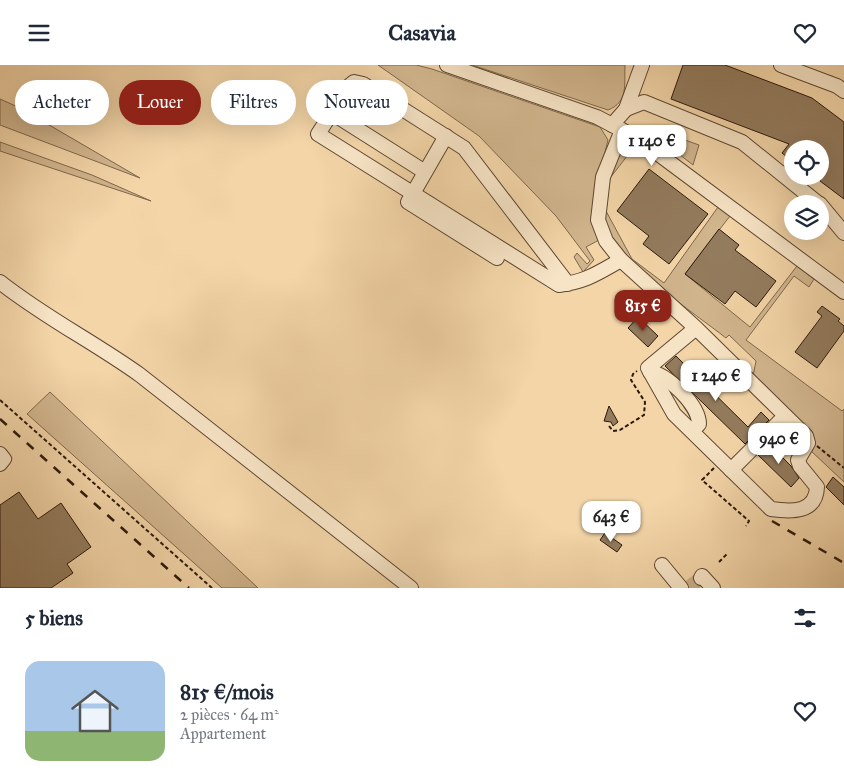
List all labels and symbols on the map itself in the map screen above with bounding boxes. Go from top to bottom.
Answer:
pin: 1 140 € [606,124,698,167]
pin: 815 € [608,289,678,332]
pin: 1 240 € [670,359,762,402]
pin: 940 € [744,423,814,465]
pin: 643 € [576,501,646,543]

